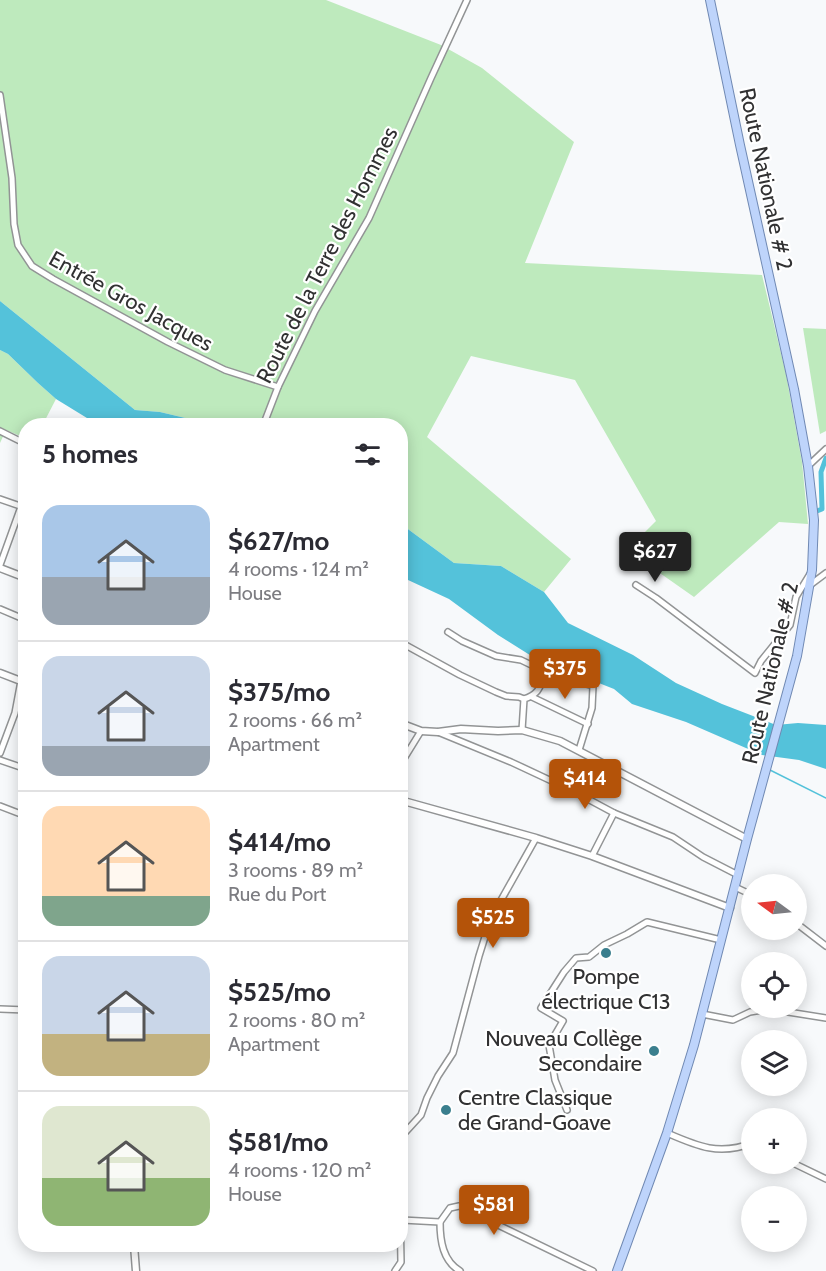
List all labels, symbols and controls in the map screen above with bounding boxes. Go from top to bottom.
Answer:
street label: Route Nationale # 2 [733,85,799,273]
street label: Route de la Terre des Hommes [250,122,404,388]
street label: Entrée Gros Jacques [44,245,218,357]
text: 5 homes [42,438,138,470]
icon: filters [351,438,384,471]
text: $627/mo [228,525,329,557]
icon: home [90,529,162,601]
pin: $627 [619,532,691,583]
text: $627 [633,539,677,563]
text: 4 rooms · 124 m² [228,557,369,581]
street label: Route Nationale # 2 [736,579,804,767]
text: House [228,581,282,605]
pin: $375 [529,649,601,700]
text: $375 [543,656,587,680]
text: $375/mo [228,676,330,708]
icon: home [90,680,162,752]
text: 2 rooms · 66 m² [228,708,362,732]
text: Apartment [228,732,320,756]
pin: $414 [549,759,621,810]
text: $414 [563,766,607,790]
text: $414/mo [228,826,331,858]
icon: home [90,830,162,902]
text: 3 rooms · 89 m² [228,858,363,882]
north arrow [741,874,807,940]
map controls [741,874,807,1252]
text: Rue du Port [228,882,326,906]
pin: $525 [457,898,529,949]
text: $525 [471,905,515,929]
marker: Pompe électrique C13 [599,946,613,960]
button: locate [741,952,807,1018]
place label: Pompe électrique C13 [541,963,671,1015]
text: $525/mo [228,976,331,1008]
icon: home [90,980,162,1052]
text: 2 rooms · 80 m² [228,1008,365,1032]
place label: Nouveau Collège Secondaire [485,1025,642,1077]
button: layers [741,1030,807,1096]
text: Apartment [228,1032,320,1056]
marker: Nouveau Collège Secondaire [647,1044,661,1058]
place label: Centre Classique de Grand-Goave [458,1084,612,1136]
marker: Centre Classique de Grand-Goave [439,1103,453,1117]
button: + [741,1108,807,1174]
text: $581/mo [228,1126,328,1158]
icon: home [90,1130,162,1202]
text: 4 rooms · 120 m² [228,1158,371,1182]
text: House [228,1182,282,1206]
pin: $581 [458,1185,530,1236]
button: − [741,1186,807,1252]
text: $581 [473,1192,515,1216]

